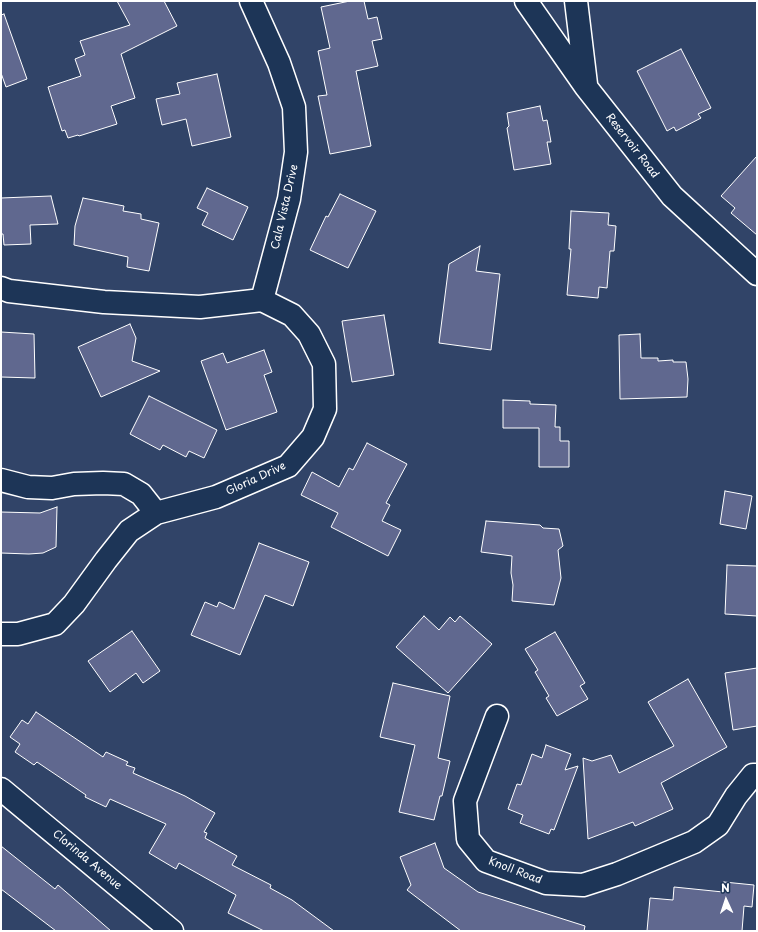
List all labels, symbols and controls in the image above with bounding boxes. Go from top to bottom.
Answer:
street label: Reservoir Road [603,111,661,181]
street label: Cala Vista Drive [269,163,301,251]
street label: Gloria Drive [224,459,288,499]
street label: Clorinda Avenue [50,827,124,893]
street label: Knoll Road [486,855,544,887]
text: N [721,879,730,896]
north arrow [706,880,746,920]

